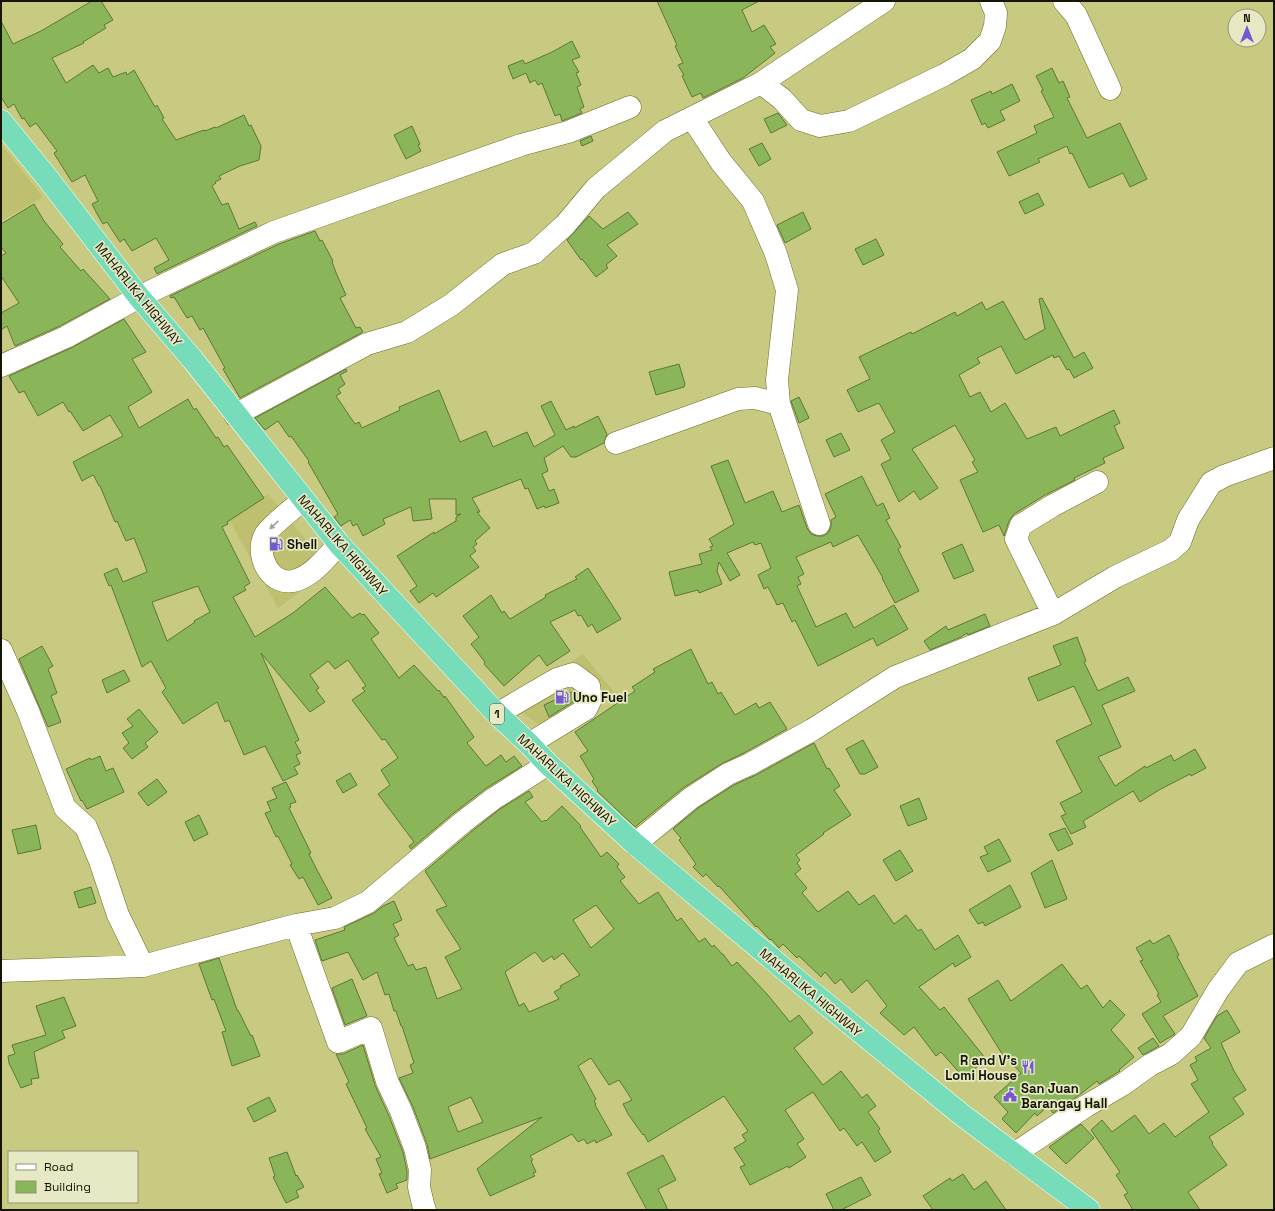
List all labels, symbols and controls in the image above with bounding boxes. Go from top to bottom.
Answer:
north arrow [1227,8,1267,48]
text: N [1243,11,1251,25]
street label: MAHARLIKA HIGHWAY [91,239,186,350]
street label: MAHARLIKA HIGHWAY [294,491,391,600]
one-way arrow [269,521,279,530]
fuel station icon: Shell [268,536,284,552]
place label: Shell [287,536,317,553]
fuel station icon: Uno Fuel [554,689,570,705]
place label: Uno Fuel [573,689,627,706]
road number: 1 [490,704,504,724]
street label: MAHARLIKA HIGHWAY [514,730,620,831]
street label: MAHARLIKA HIGHWAY [756,944,866,1040]
place label: R and V's Lomi House [945,1052,1017,1084]
restaurant icon: R and V's Lomi House [1020,1059,1036,1075]
place label: San Juan Barangay Hall [1021,1080,1108,1112]
public building icon: San Juan Barangay Hall [1002,1087,1018,1103]
legend [8,1151,138,1203]
text: Road [44,1159,73,1175]
text: Building [44,1179,91,1195]

